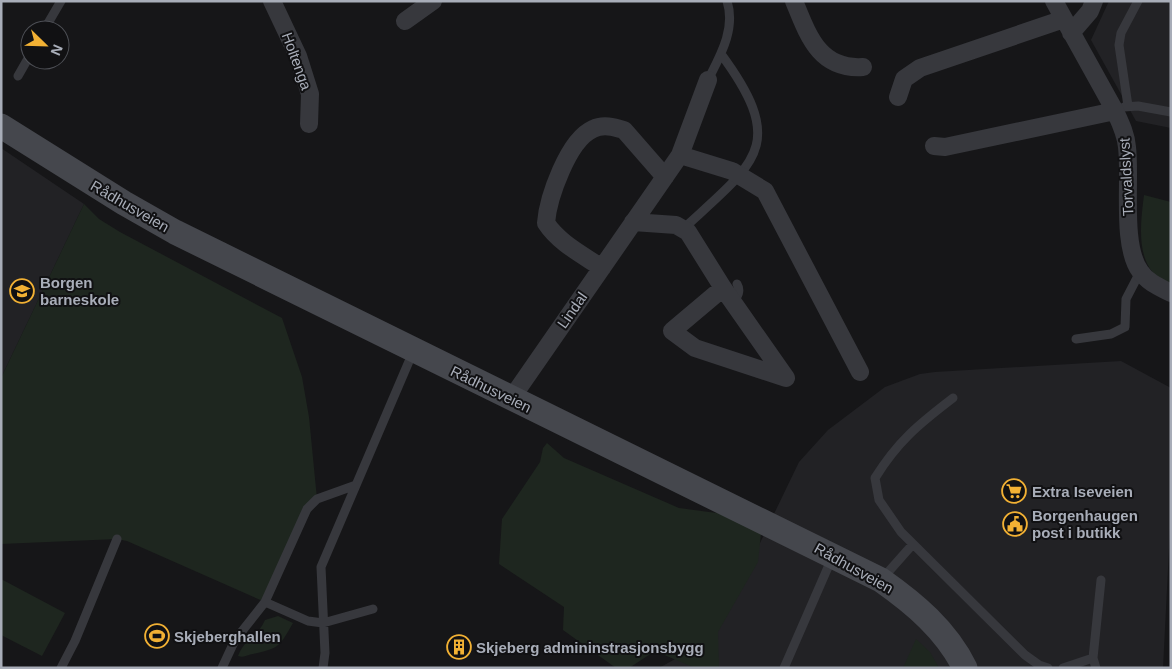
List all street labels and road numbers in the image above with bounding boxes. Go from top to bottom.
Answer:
street label: Holtenga [279,30,315,93]
street label: Torvaldslyst [1115,137,1137,217]
street label: Rådhusveien [88,177,172,235]
street label: Lindal [554,289,590,331]
street label: Rådhusveien [448,362,534,416]
street label: Rådhusveien [812,539,896,597]

